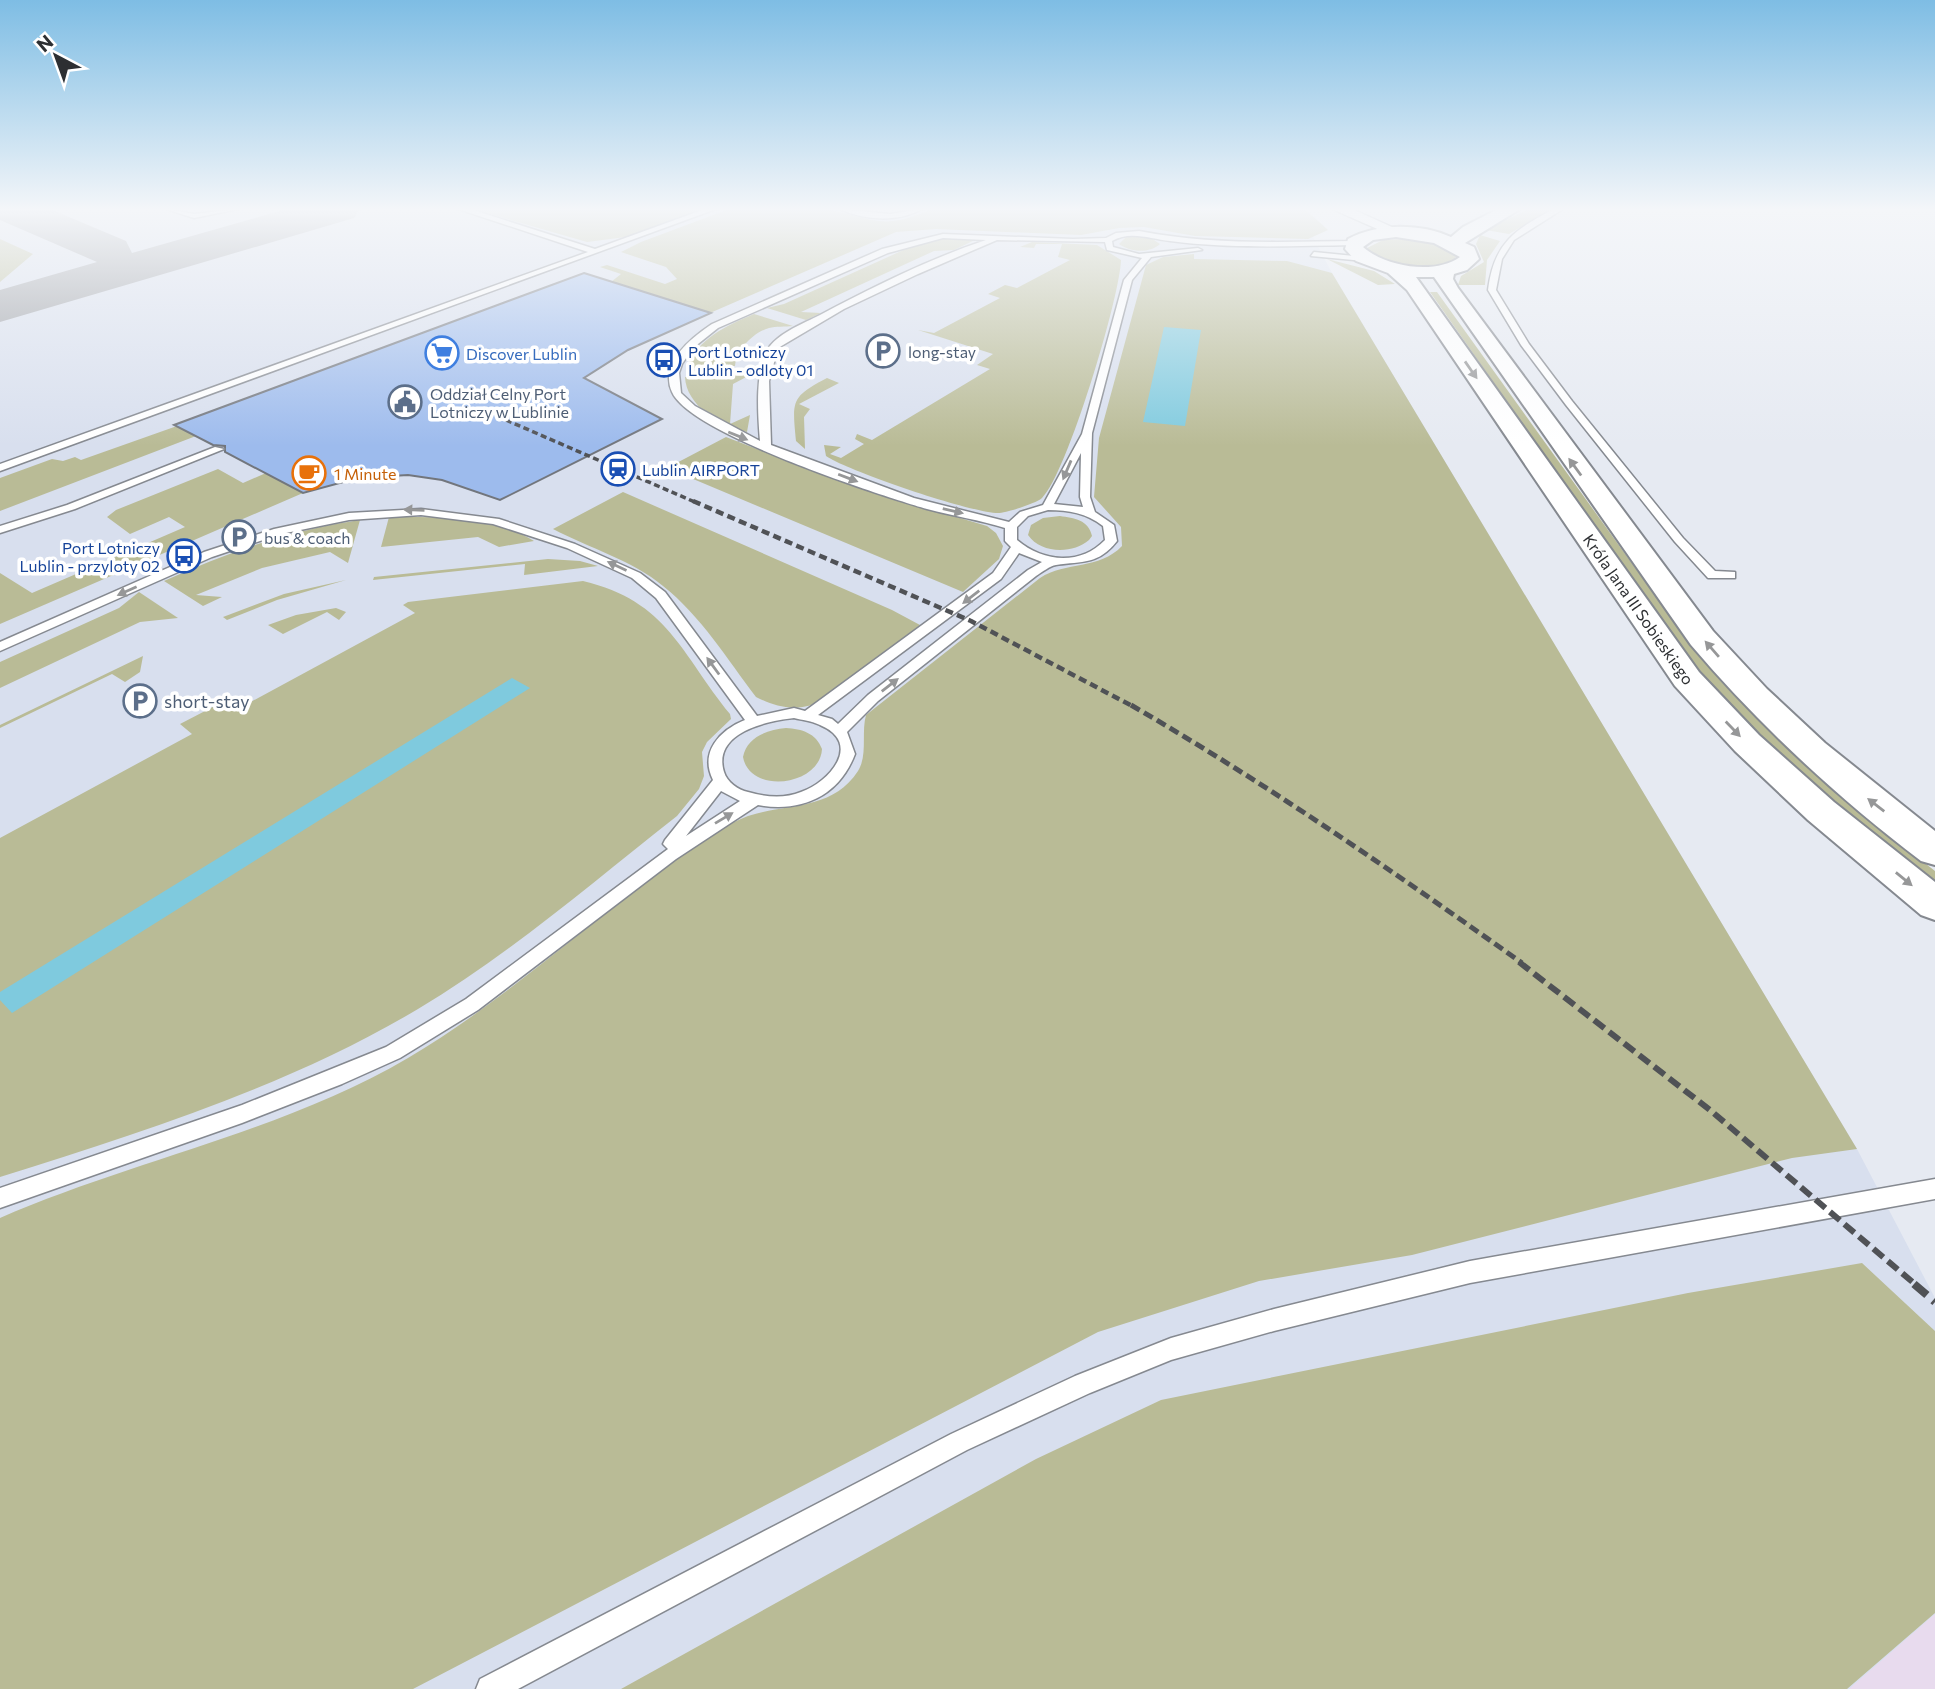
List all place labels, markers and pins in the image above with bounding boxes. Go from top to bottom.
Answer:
parking icon: long-stay [864,332,902,370]
supermarket icon: Discover Lublin [423,334,461,372]
bus stop icon: Port Lotniczy Lublin - odloty 01 [645,341,683,379]
place label: Port Lotniczy Lublin - odloty 01 [688,342,813,379]
place label: long-stay [908,342,976,361]
place label: Discover Lublin [466,344,577,363]
public building icon: Oddział Celny Port Lotniczy w Lublinie [386,383,424,421]
place label: Oddział Celny Port Lotniczy w Lublinie [430,384,569,421]
station icon: Lublin AIRPORT [599,450,637,488]
cafe icon: 1 Minute [290,454,328,492]
place label: Lublin AIRPORT [642,460,760,479]
place label: 1 Minute [334,464,396,483]
parking icon: bus & coach [220,518,258,556]
place label: bus & coach [264,528,350,547]
bus stop icon: Port Lotniczy Lublin - przyloty 02 [165,537,203,575]
place label: Port Lotniczy Lublin - przyloty 02 [19,538,160,575]
parking icon: short-stay [121,682,159,720]
place label: short-stay [164,690,249,712]

